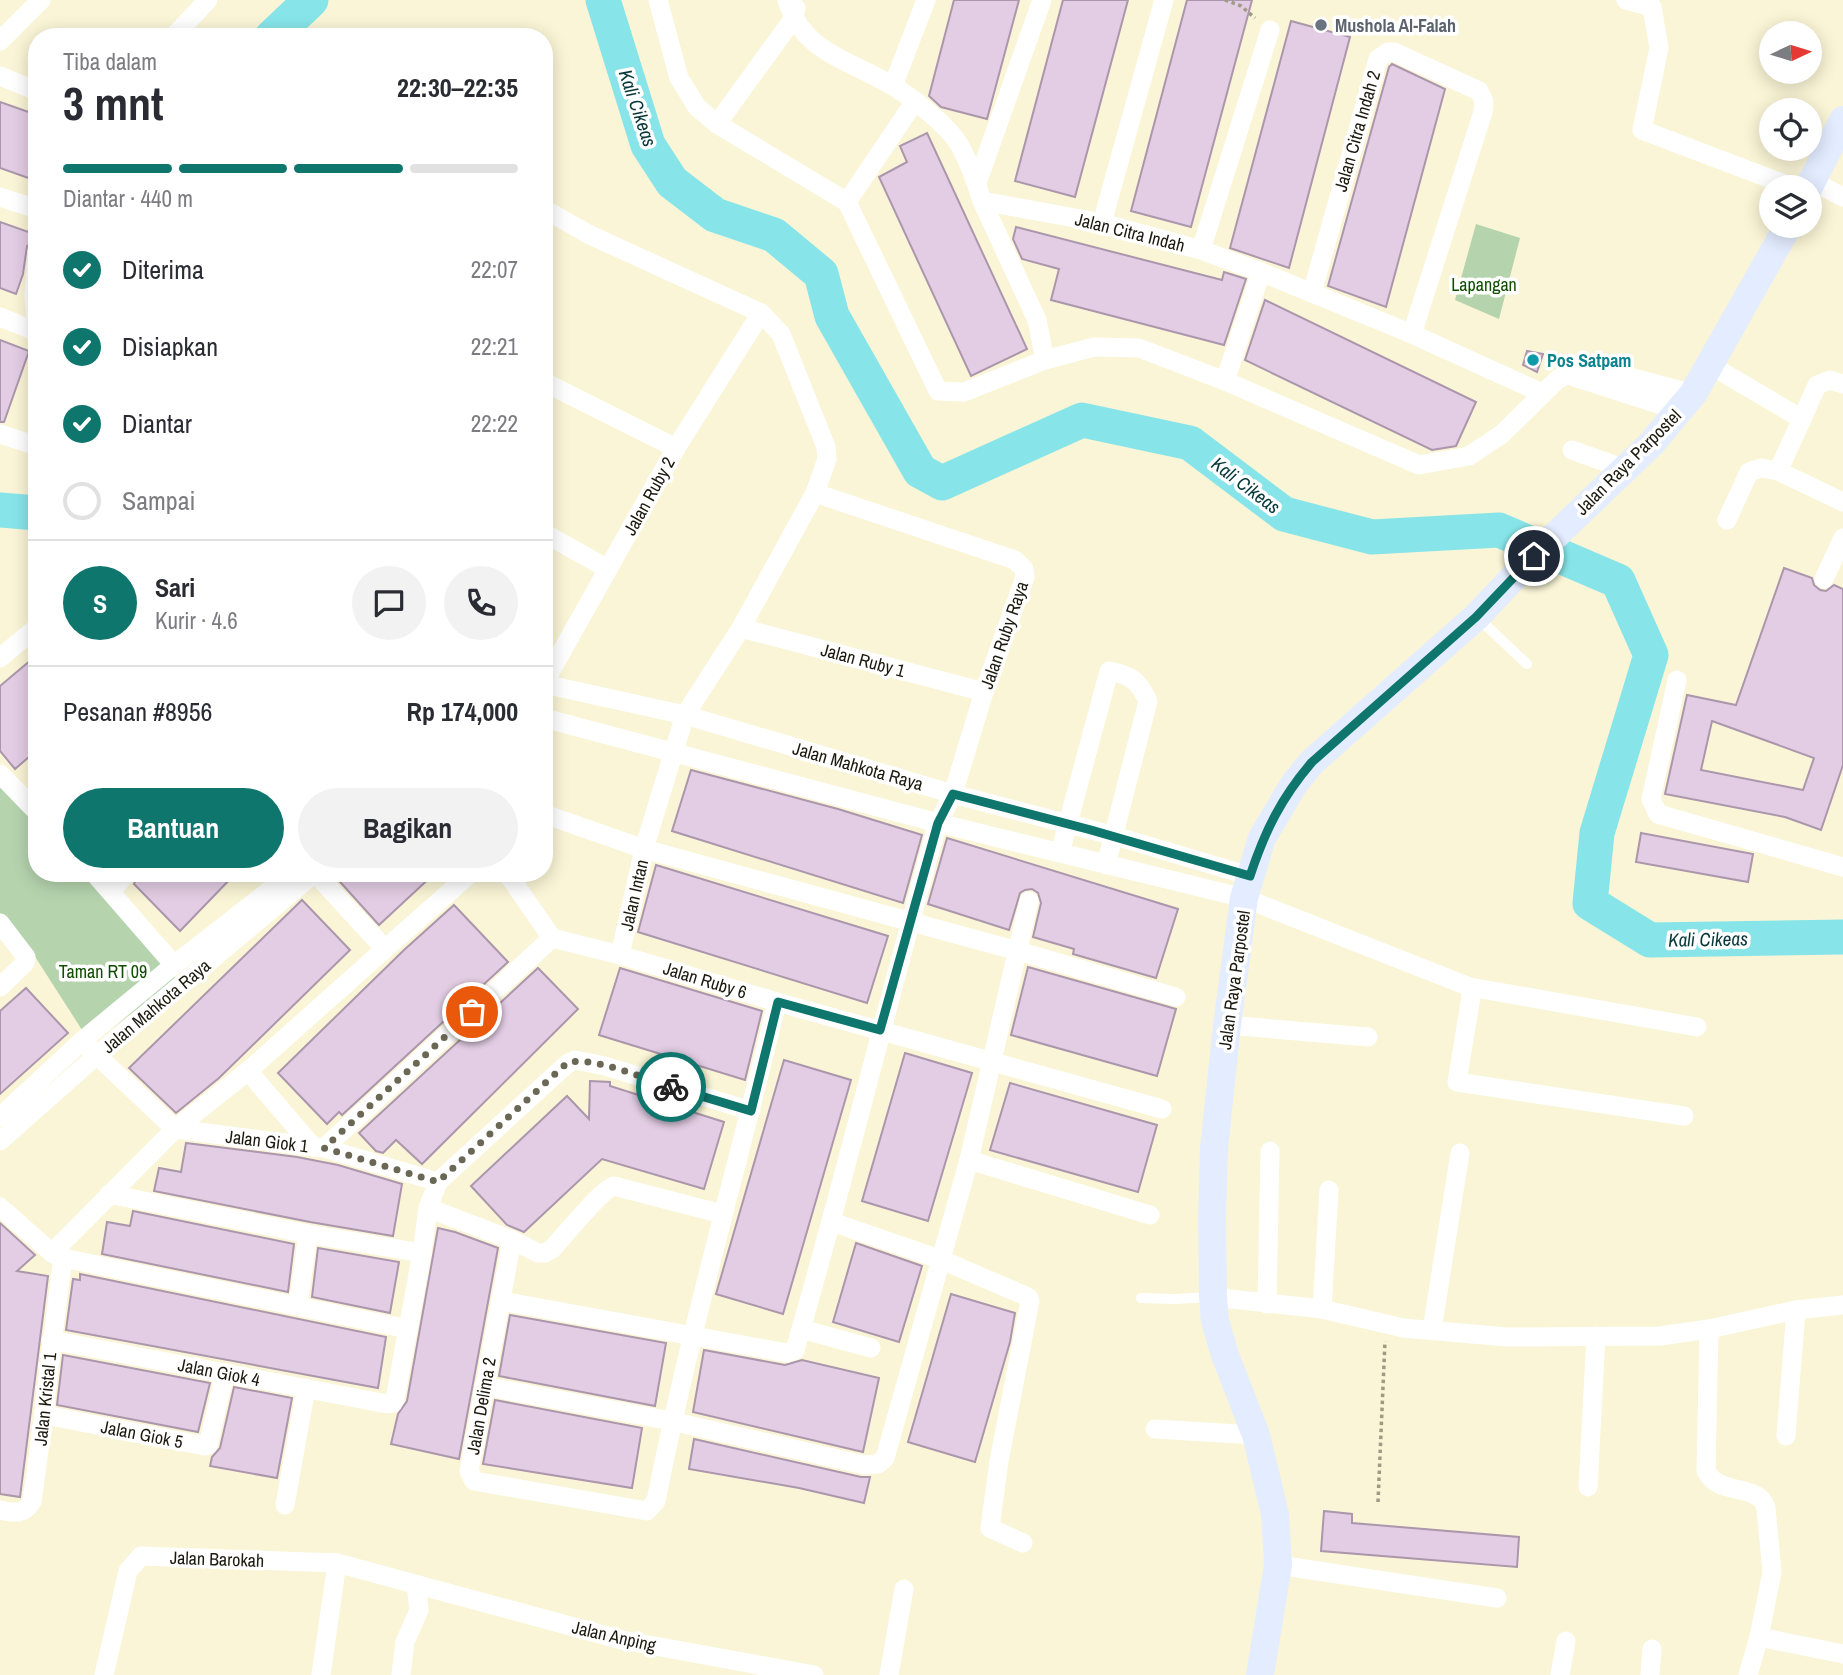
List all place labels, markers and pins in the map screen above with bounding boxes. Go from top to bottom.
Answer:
place label: Mushola Al-Falah [1335,13,1456,38]
marker: Mushola Al-Falah [1313,17,1329,33]
place label: Pos Satpam [1547,348,1632,373]
marker: Pos Satpam [1525,352,1541,368]
pin [1504,526,1564,586]
pin [442,982,502,1042]

